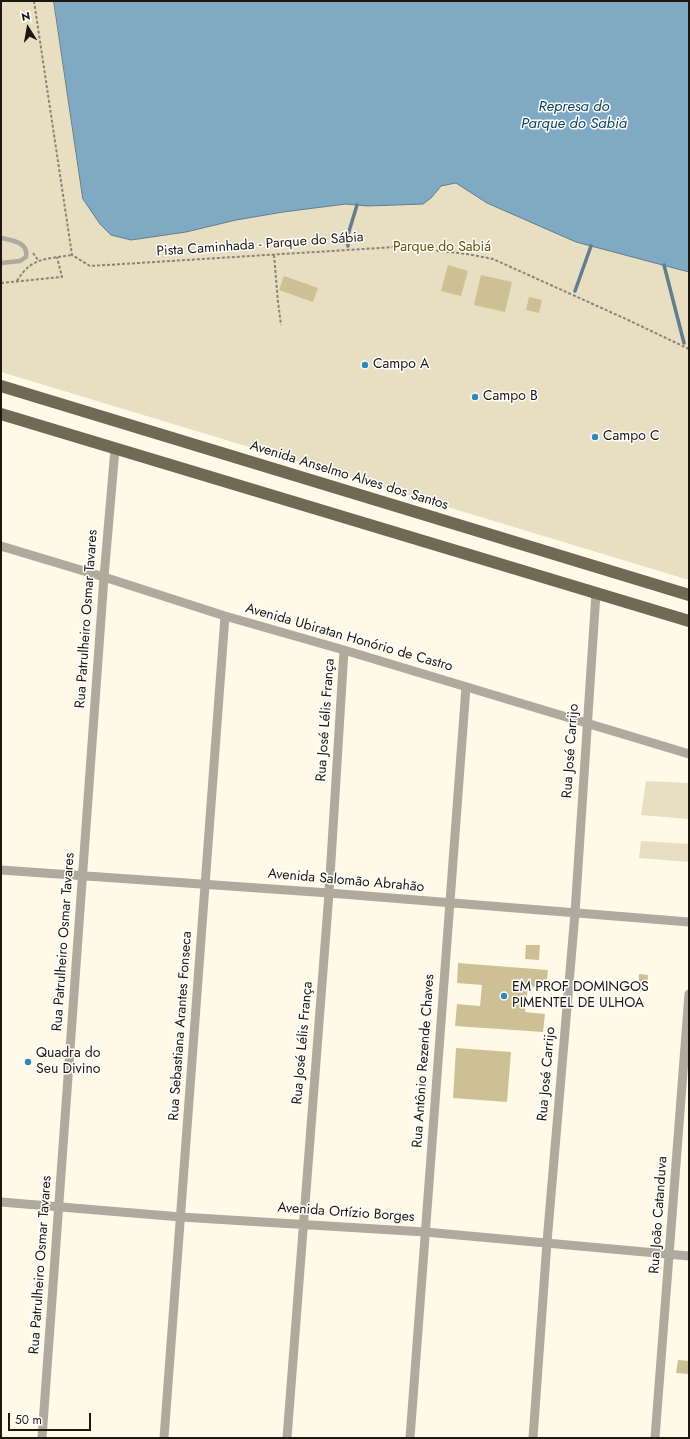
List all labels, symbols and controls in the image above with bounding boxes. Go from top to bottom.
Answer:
north arrow [8,8,48,48]
text: N [20,8,32,25]
water label: Represa do Parque do Sabiá [521,98,627,133]
street label: Pista Caminhada - Parque do Sábia [156,229,364,261]
park label: Parque do Sabiá [393,240,491,256]
place label: Campo A [373,357,429,373]
marker: Campo A [360,360,370,370]
place label: Campo B [483,389,538,405]
marker: Campo B [470,392,480,402]
place label: Campo C [603,429,660,445]
marker: Campo C [590,432,600,442]
street label: Avenida Anselmo Alves dos Santos [248,438,450,514]
street label: Rua Patrulheiro Osmar Tavares [72,529,102,709]
street label: Avenida Ubiratan Honório de Castro [243,600,455,676]
street label: Rua José Lélis França [313,658,339,782]
street label: Rua José Carrijo [559,703,583,799]
street label: Rua Patrulheiro Osmar Tavares [49,852,79,1032]
street label: Avenida Salomão Abrahão [267,866,425,896]
street label: Rua Sebastiana Arantes Fonseca [166,931,196,1121]
street label: Rua Antônio Rezende Chaves [410,974,438,1148]
place label: EM PROF DOMINGOS PIMENTEL DE ULHOA [512,980,649,1012]
street label: Rua José Lélis França [289,981,317,1105]
marker: EM PROF DOMINGOS PIMENTEL DE ULHOA [499,991,509,1001]
street label: Rua José Carrijo [534,1026,560,1122]
place label: Quadra do Seu Divino [36,1046,100,1078]
marker: Quadra do Seu Divino [23,1057,33,1067]
street label: Rua João Catanduva [647,1156,671,1274]
street label: Rua Patrulheiro Osmar Tavares [26,1175,56,1355]
street label: Avenida Ortízio Borges [277,1200,415,1226]
scale bar [10,1405,93,1431]
text: 50 m [15,1411,42,1429]

